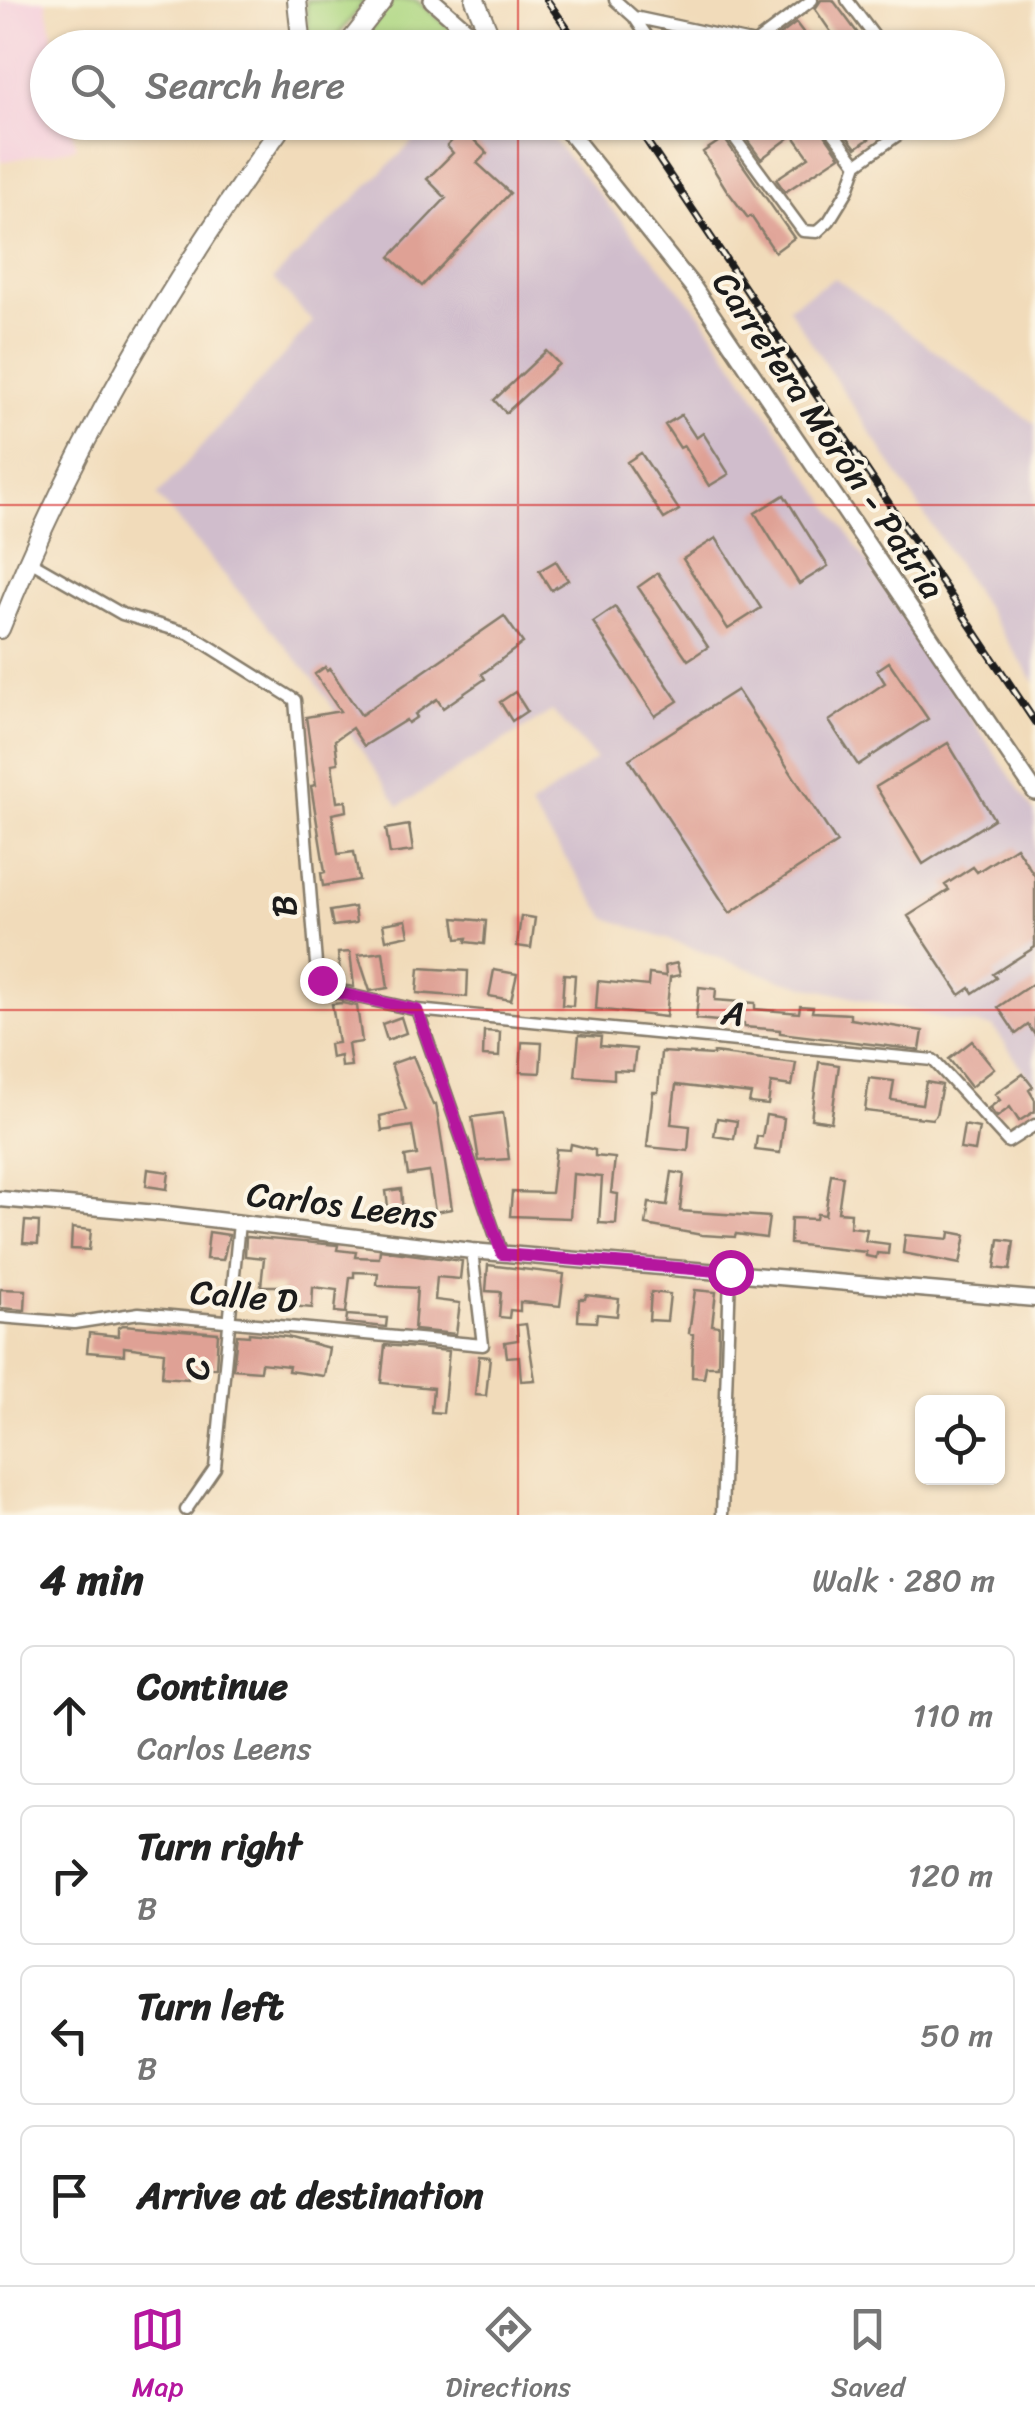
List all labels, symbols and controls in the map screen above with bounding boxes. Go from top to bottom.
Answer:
search box [30,30,1005,140]
text: Search here [145,52,345,119]
icon: search [65,58,120,113]
street label: Carretera Morón - Patria [695,258,963,613]
street label: B [252,893,316,919]
route end [300,958,346,1004]
street label: A [718,981,747,1045]
street label: Carlos Leens [243,1163,441,1247]
route start [708,1250,754,1296]
street label: Calle D [188,1260,300,1332]
street label: C [165,1355,229,1383]
map controls [915,1395,1005,1485]
button: locate [915,1395,1005,1485]
text: 4 min [40,1543,144,1617]
text: Walk · 280 m [812,1552,995,1609]
text: Continue [137,1653,288,1720]
text: 110 m [912,1687,993,1744]
icon: ahead [42,1688,97,1743]
text: Carlos Leens [137,1720,312,1777]
text: Turn right [137,1813,302,1880]
text: 120 m [908,1847,993,1904]
icon: right [42,1848,97,1903]
text: B [137,1880,157,1937]
text: Turn left [137,1973,283,2040]
text: 50 m [920,2007,993,2064]
icon: left [42,2008,97,2063]
text: B [137,2040,157,2097]
text: Arrive at destination [137,2162,484,2229]
icon: arrive [42,2168,97,2223]
tab: Map [130,2302,185,2411]
tab: Directions [445,2302,571,2411]
tab: Saved [831,2302,905,2411]

